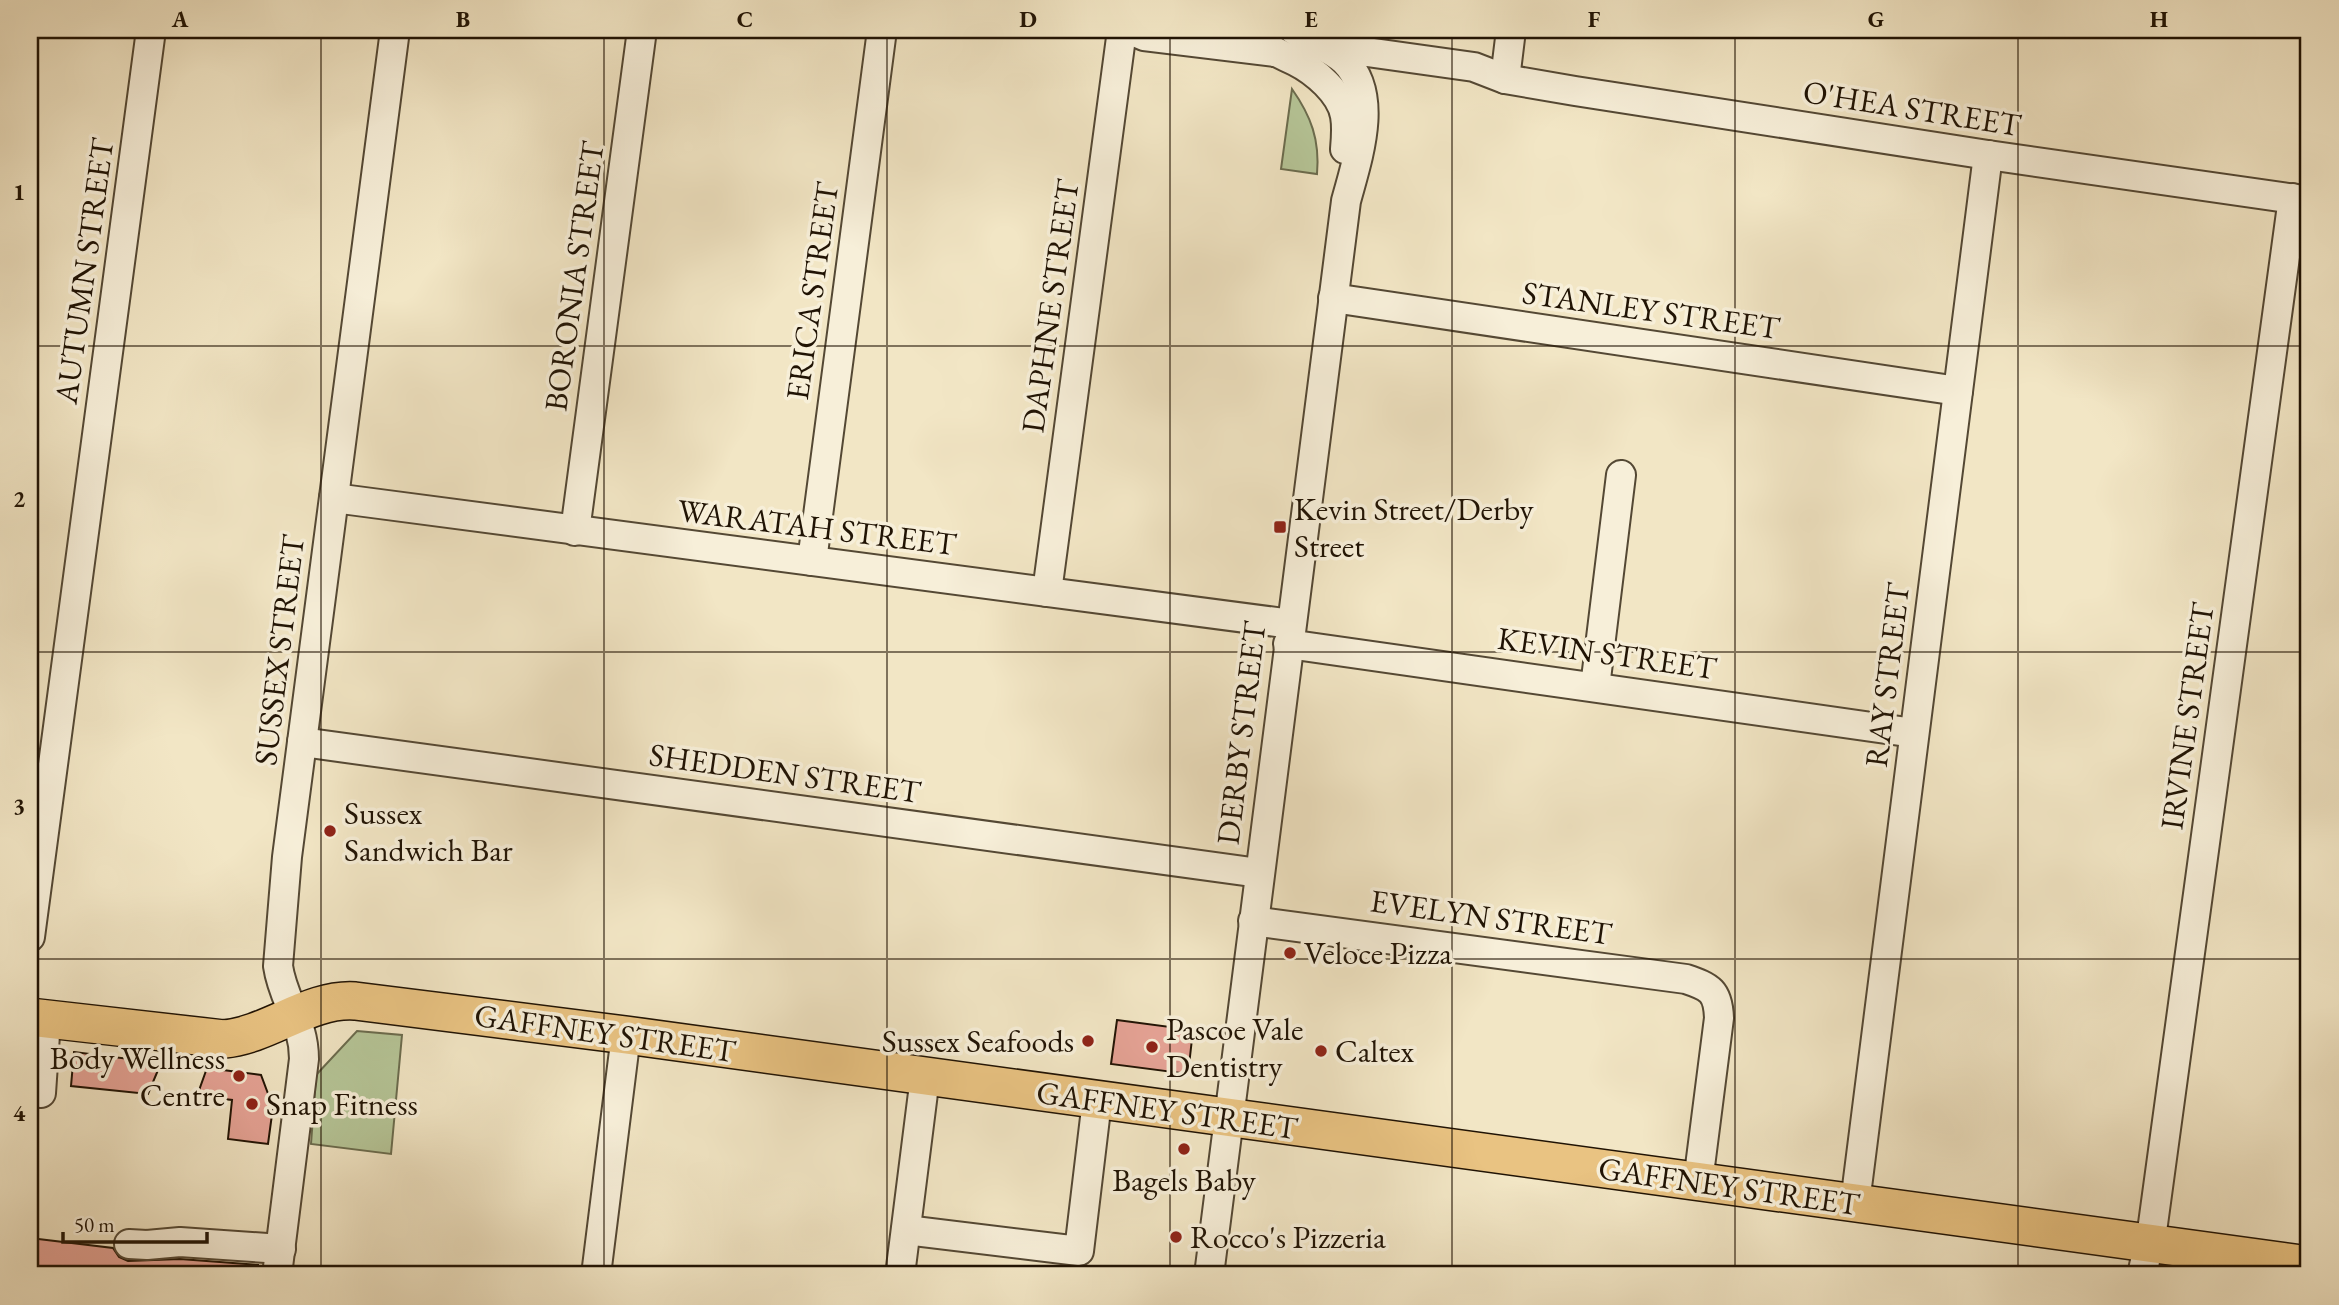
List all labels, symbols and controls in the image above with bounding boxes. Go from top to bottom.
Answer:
text: A [171,4,189,34]
text: B [456,4,470,34]
text: C [737,4,753,34]
text: D [1019,4,1037,34]
text: E [1304,4,1318,34]
text: F [1588,4,1601,34]
text: G [1868,4,1884,34]
text: H [2150,4,2168,34]
street label: O'HEA STREET [1800,70,2024,146]
street label: AUTUMN STREET [44,135,124,408]
street label: BORONIA STREET [534,138,614,414]
street label: DAPHNE STREET [1011,176,1089,435]
text: 1 [13,177,25,207]
street label: ERICA STREET [776,179,848,403]
street label: STANLEY STREET [1520,271,1783,349]
text: 2 [13,484,25,514]
place label: Kevin Street/Derby Street [1294,488,1534,567]
street label: WARATAH STREET [675,489,959,565]
marker: Kevin Street/Derby Street [1272,519,1288,535]
street label: SUSSEX STREET [244,532,314,768]
street label: RAY STREET [1855,580,1919,770]
street label: IRVINE STREET [2150,599,2224,832]
street label: KEVIN STREET [1495,617,1720,689]
street label: DERBY STREET [1206,618,1276,847]
street label: SHEDDEN STREET [647,733,924,813]
text: 3 [13,791,25,821]
place label: Sussex Sandwich Bar [344,792,513,871]
marker: Sussex Sandwich Bar [322,823,338,839]
street label: EVELYN STREET [1368,879,1615,955]
place label: Veloce Pizza [1304,932,1452,974]
marker: Veloce Pizza [1282,945,1298,961]
street label: GAFFNEY STREET [472,994,739,1072]
place label: Pascoe Vale Dentistry [1166,1008,1304,1087]
place label: Sussex Seafoods [882,1020,1074,1062]
place label: Caltex [1335,1030,1414,1072]
marker: Sussex Seafoods [1080,1033,1096,1049]
place label: Body Wellness Centre [50,1037,225,1116]
marker: Pascoe Vale Dentistry [1144,1039,1160,1055]
marker: Caltex [1313,1043,1329,1059]
marker: Body Wellness Centre [231,1068,247,1084]
street label: GAFFNEY STREET [1034,1071,1301,1149]
place label: Snap Fitness [266,1083,418,1125]
marker: Snap Fitness [244,1096,260,1112]
text: 4 [13,1098,26,1128]
marker: Bagels Baby [1176,1141,1192,1157]
street label: GAFFNEY STREET [1596,1147,1863,1225]
place label: Bagels Baby [1112,1159,1257,1201]
scale bar [63,1200,206,1244]
text: 50 m [74,1211,115,1238]
place label: Rocco's Pizzeria [1190,1216,1386,1258]
marker: Rocco's Pizzeria [1168,1229,1184,1245]

